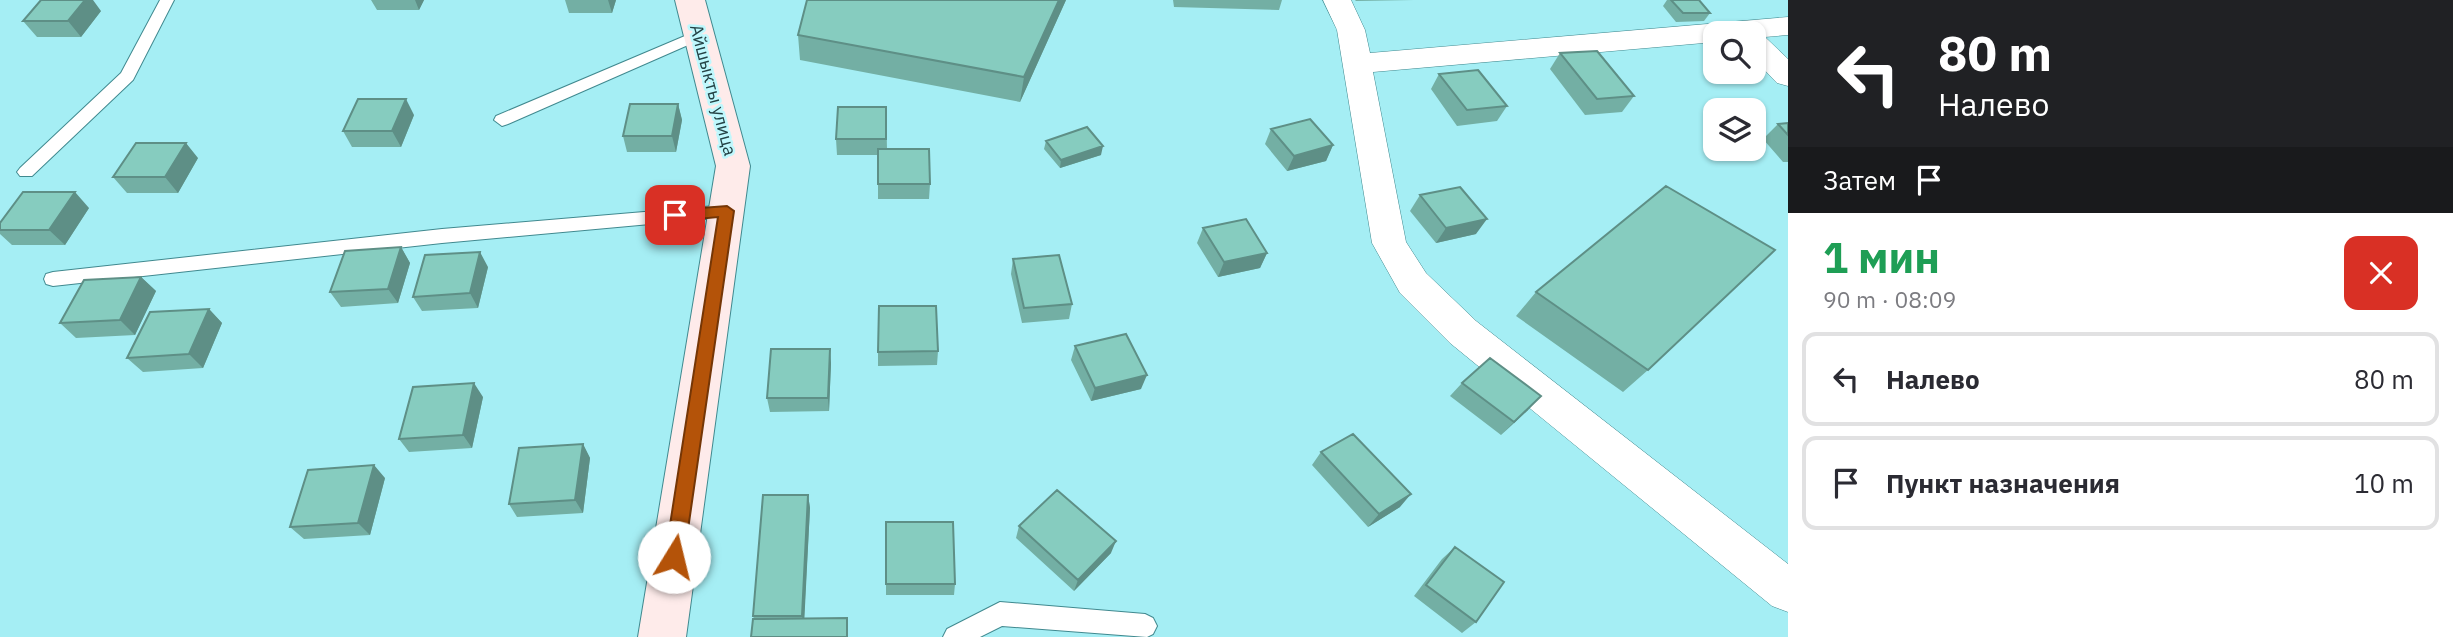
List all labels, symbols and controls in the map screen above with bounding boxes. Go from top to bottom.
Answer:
map controls [1703,21,1766,161]
button: search [1703,21,1766,84]
text: 80 m [1938,21,2052,84]
street label: Айшыкты улица [685,22,742,158]
icon: left [1823,28,1914,119]
text: Налево [1938,83,2049,125]
button: layers [1703,98,1766,161]
icon: arrive [1910,161,1948,199]
text: Затем [1823,163,1896,197]
pin [645,185,705,245]
icon: arrive [656,196,694,234]
text: 1 мин [1823,230,1940,285]
button: close [2344,236,2418,310]
text: 90 m · 08:09 [1823,284,1956,314]
icon: left [1827,360,1865,398]
text: Налево [1886,362,1980,396]
text: 80 m [2354,362,2414,396]
icon: arrive [1827,464,1865,502]
text: Пункт назначения [1886,466,2120,500]
text: 10 m [2354,466,2414,500]
position arrow [637,520,711,594]

